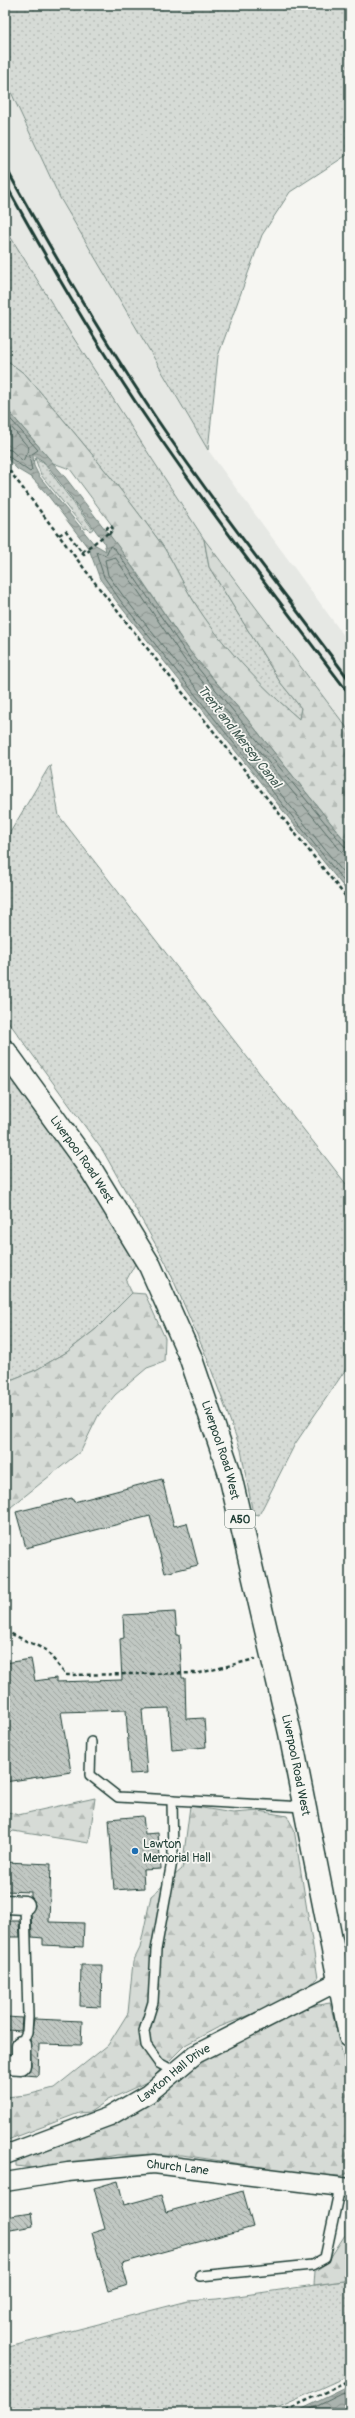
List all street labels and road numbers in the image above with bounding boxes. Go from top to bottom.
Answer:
street label: Liverpool Road West [46,1113,117,1206]
street label: Liverpool Road West [198,1399,242,1501]
road number: A50 [225,1510,255,1528]
street label: Liverpool Road West [278,1713,313,1817]
street label: Lawton Hall Drive [135,2041,213,2106]
street label: Church Lane [146,2157,210,2179]

